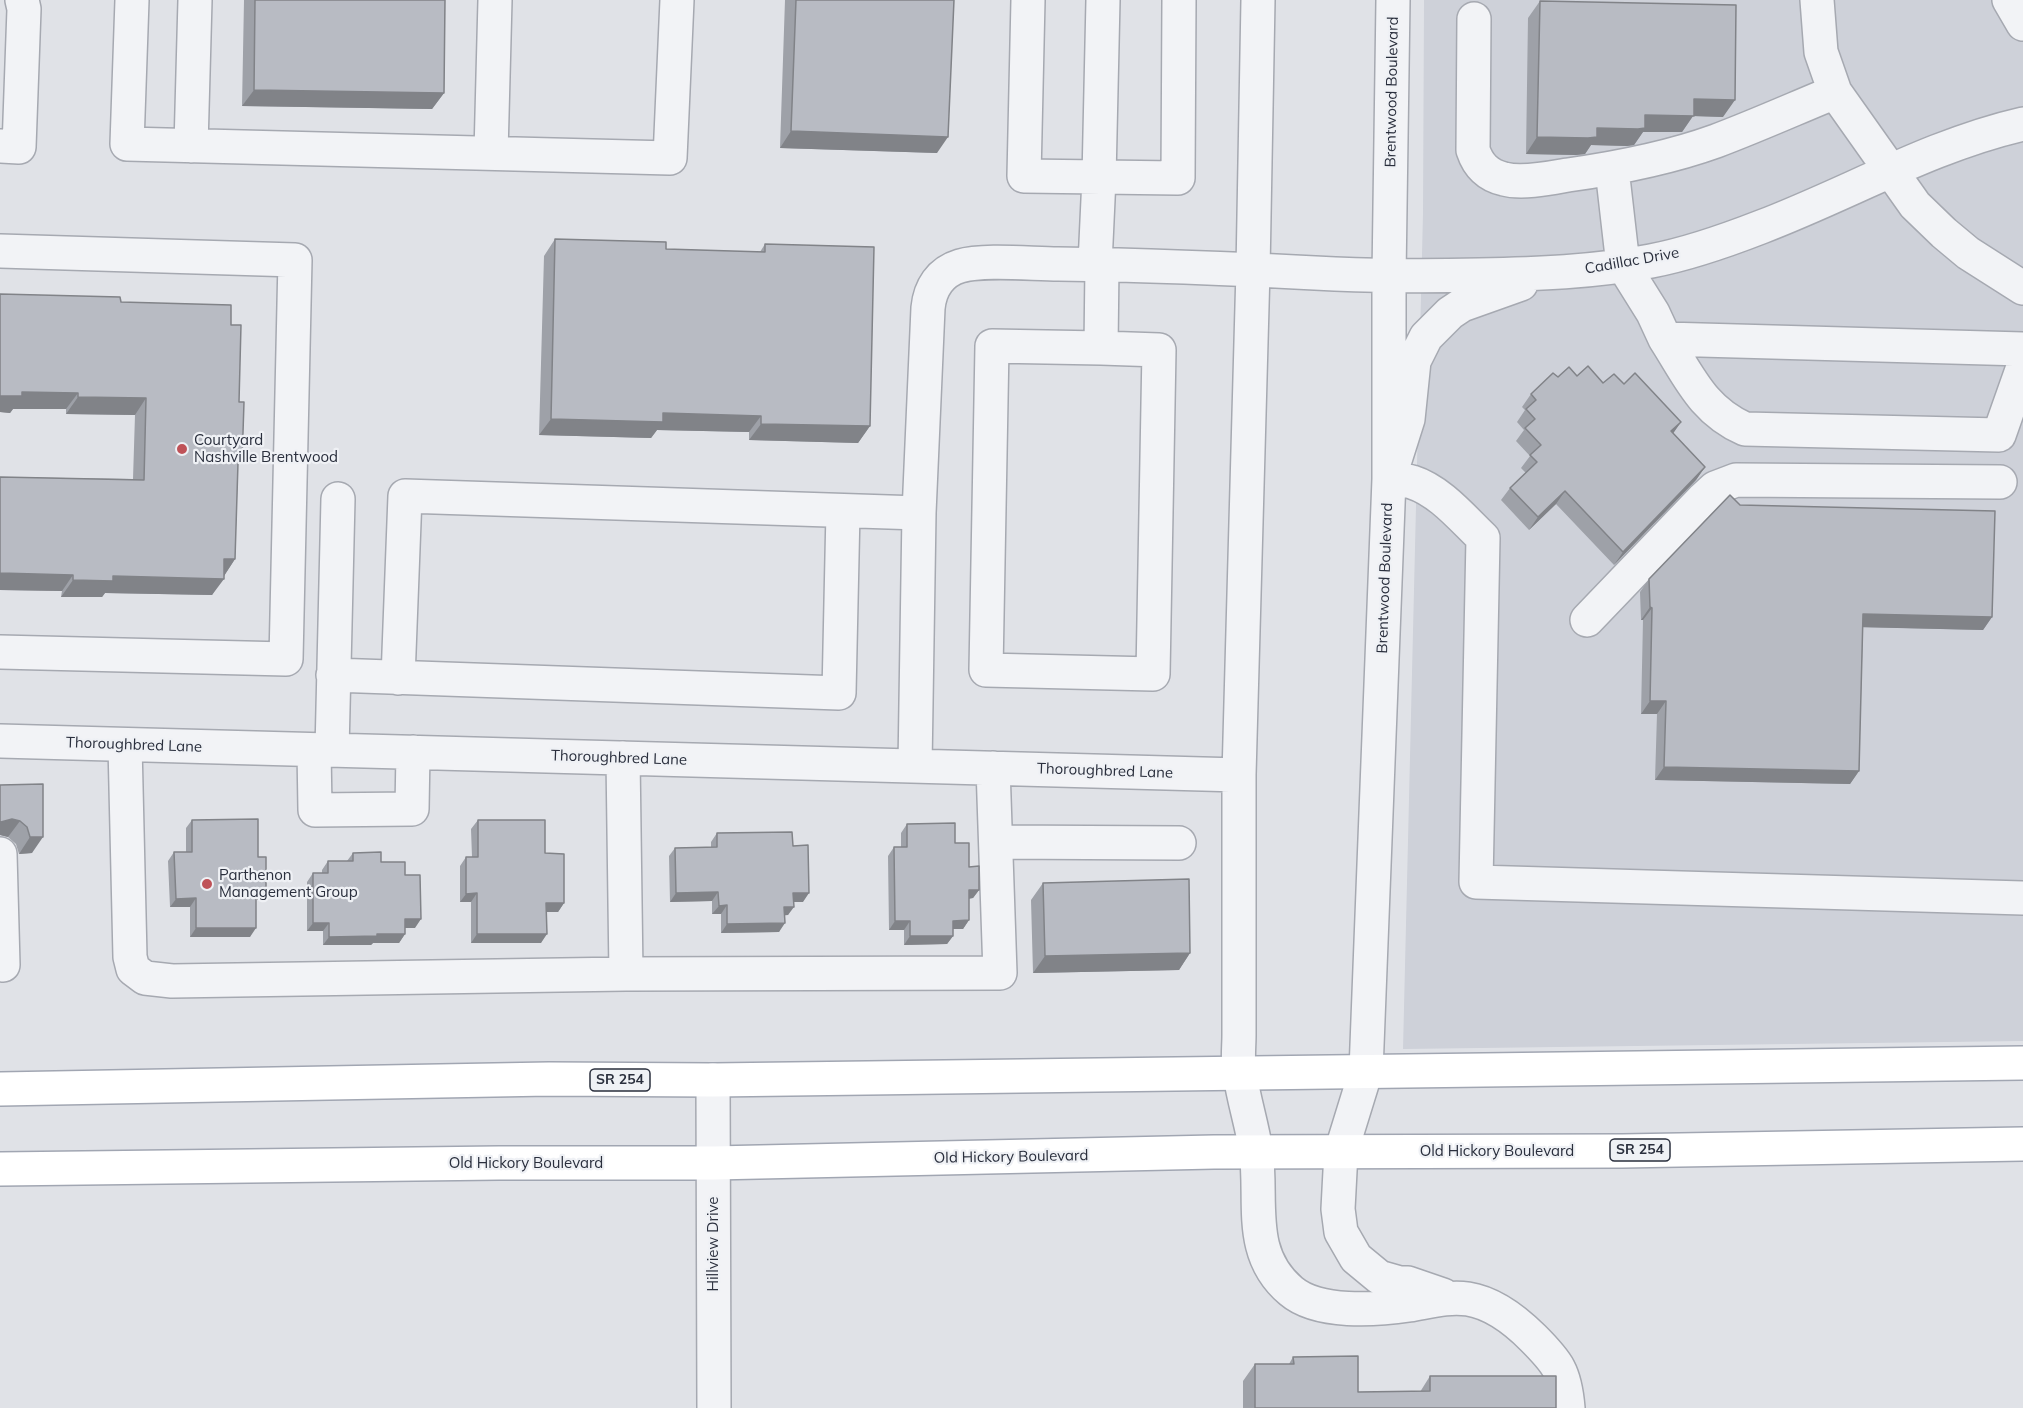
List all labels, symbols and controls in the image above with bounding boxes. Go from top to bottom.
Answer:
street label: Brentwood Boulevard [1382,16,1402,168]
street label: Cadillac Drive [1584,244,1680,278]
place label: Courtyard Nashville Brentwood [194,431,338,466]
marker: Courtyard Nashville Brentwood [175,442,189,456]
street label: Brentwood Boulevard [1373,502,1397,654]
street label: Thoroughbred Lane [66,734,202,756]
street label: Thoroughbred Lane [551,747,687,769]
street label: Thoroughbred Lane [1037,760,1173,782]
place label: Parthenon Management Group [219,866,358,901]
marker: Parthenon Management Group [200,877,214,891]
road number: SR 254 [590,1069,650,1091]
road number: SR 254 [1610,1139,1670,1161]
street label: Old Hickory Boulevard [1420,1142,1574,1160]
street label: Old Hickory Boulevard [934,1147,1088,1167]
street label: Old Hickory Boulevard [449,1154,603,1172]
street label: Hillview Drive [704,1197,722,1291]

